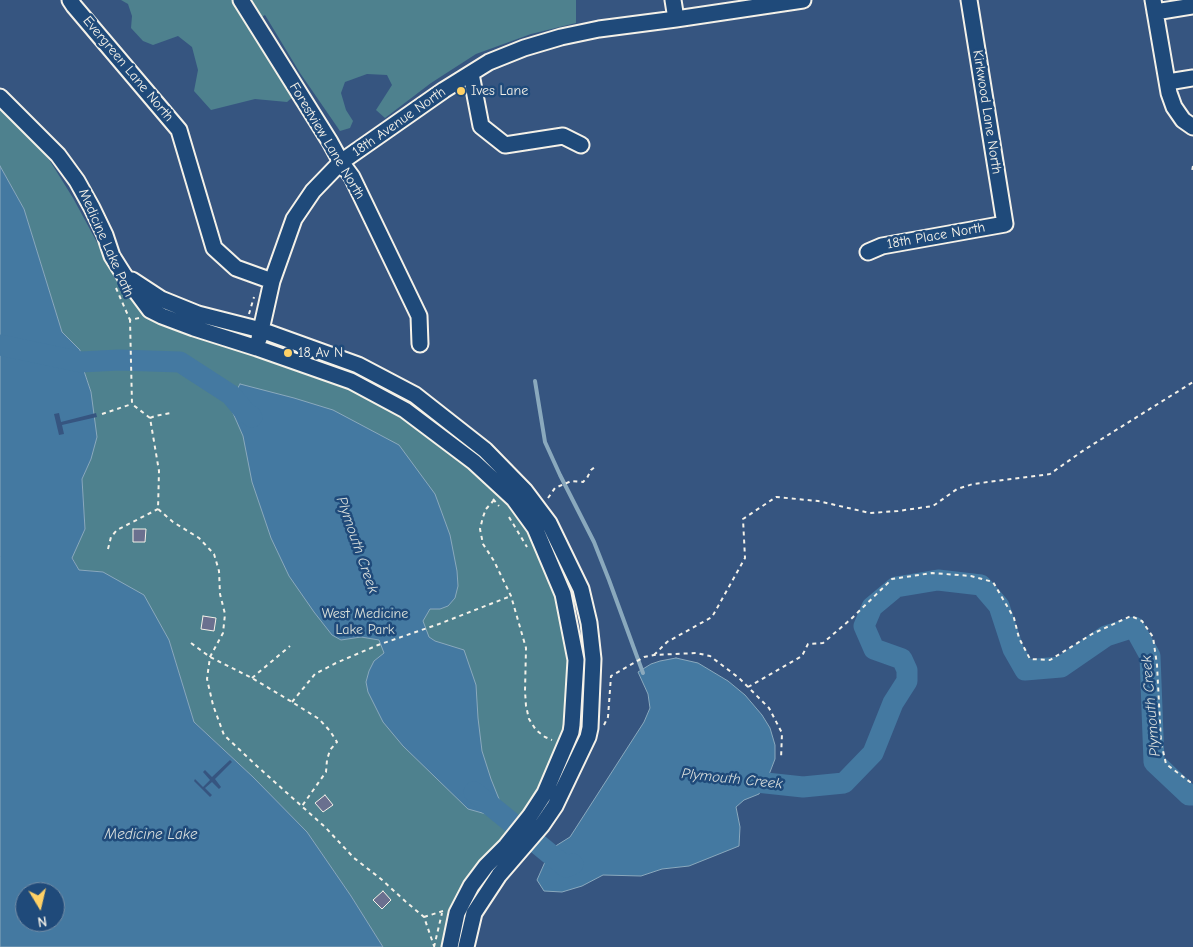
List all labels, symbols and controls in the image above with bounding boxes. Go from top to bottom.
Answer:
street label: Evergreen Lane North [79,13,177,125]
street label: Kirkwood Lane North [969,49,1005,175]
street label: Forestview Lane North [286,80,368,202]
place label: Ives Lane [471,83,528,99]
street label: 18th Avenue North [349,84,449,160]
marker: Ives Lane [455,85,467,97]
street label: Medicine Lake Path [75,186,137,300]
street label: 18th Place North [886,219,986,253]
place label: 18 Av N [298,345,343,361]
marker: 18 Av N [282,347,294,359]
water label: Plymouth Creek [332,494,382,596]
park label: West Medicine Lake Park [322,606,408,638]
water label: Plymouth Creek [1138,655,1164,757]
water label: Plymouth Creek [681,765,783,793]
water label: Medicine Lake [105,826,197,844]
north arrow [15,882,65,932]
text: N [36,912,48,930]

